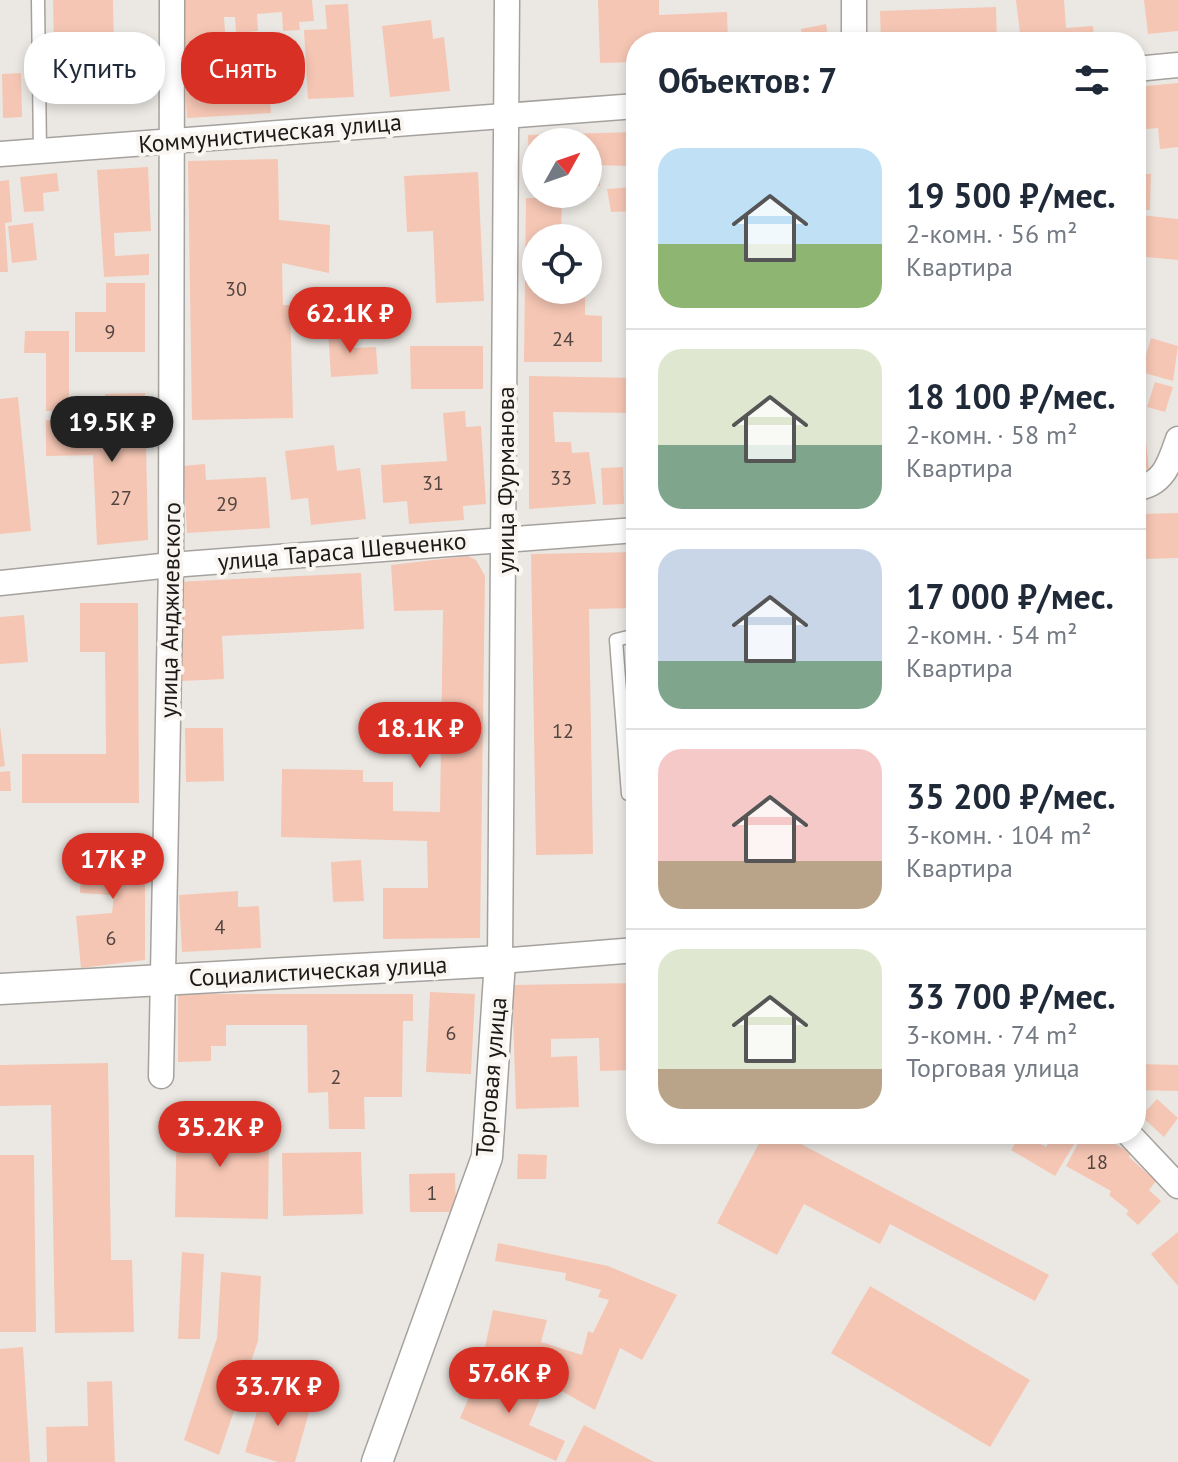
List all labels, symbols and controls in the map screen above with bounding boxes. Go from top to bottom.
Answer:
chip: Купить [24,32,165,104]
chip: Снять [181,32,305,104]
text: Объектов: 7 [658,58,837,102]
icon: filters [1070,58,1114,102]
street label: Коммунистическая улица [137,106,403,160]
north arrow [522,128,602,208]
map controls [522,128,602,304]
text: 19 500 ₽/мес. [906,173,1116,217]
icon: home [722,180,818,276]
text: 2-комн. · 56 m² [906,217,1077,250]
button: locate [522,224,602,304]
text: Квартира [906,250,1013,283]
house number: 30 [225,276,247,302]
pin: 62.1K ₽ [276,287,424,355]
text: 62.1K ₽ [306,296,394,329]
house number: 9 [105,319,115,345]
house number: 24 [552,326,574,352]
text: 18 100 ₽/мес. [906,374,1116,418]
icon: home [722,381,818,477]
street label: улица Фурманова [490,386,521,574]
pin: 19.5K ₽ [38,396,186,464]
text: 19.5K ₽ [68,405,156,438]
text: 2-комн. · 58 m² [906,418,1077,451]
text: Квартира [906,451,1013,484]
house number: 33 [550,465,572,491]
house number: 31 [422,470,444,496]
house number: 27 [110,485,132,511]
house number: 29 [216,491,238,517]
street label: улица Анджиевского [153,502,187,718]
street label: улица Тараса Шевченко [216,525,468,577]
text: 17 000 ₽/мес. [906,574,1114,618]
icon: home [722,581,818,677]
text: 2-комн. · 54 m² [906,618,1077,651]
text: Квартира [906,651,1013,684]
pin: 18.1K ₽ [346,702,494,770]
text: 18.1K ₽ [376,711,464,744]
house number: 12 [552,718,574,744]
text: 35 200 ₽/мес. [906,774,1116,818]
icon: home [722,781,818,877]
text: 3-комн. · 104 m² [906,818,1092,851]
pin: 17K ₽ [57,833,169,901]
text: 17K ₽ [80,842,146,875]
text: Квартира [906,851,1013,884]
house number: 4 [215,914,226,940]
house number: 6 [106,925,116,951]
street label: Социалистическая улица [188,949,448,993]
text: 33 700 ₽/мес. [906,974,1116,1018]
icon: home [722,981,818,1077]
street label: Торговая улица [469,996,513,1158]
text: 3-комн. · 74 m² [906,1018,1077,1051]
house number: 6 [446,1020,456,1046]
text: Торговая улица [906,1051,1080,1084]
house number: 2 [331,1064,341,1090]
pin: 35.2K ₽ [146,1101,294,1169]
text: 35.2K ₽ [176,1110,264,1143]
house number: 18 [1086,1149,1108,1175]
house number: 1 [427,1180,437,1206]
pin: 57.6K ₽ [435,1347,583,1415]
text: 57.6K ₽ [467,1356,551,1389]
pin: 33.7K ₽ [204,1360,352,1428]
text: 33.7K ₽ [234,1369,322,1402]

